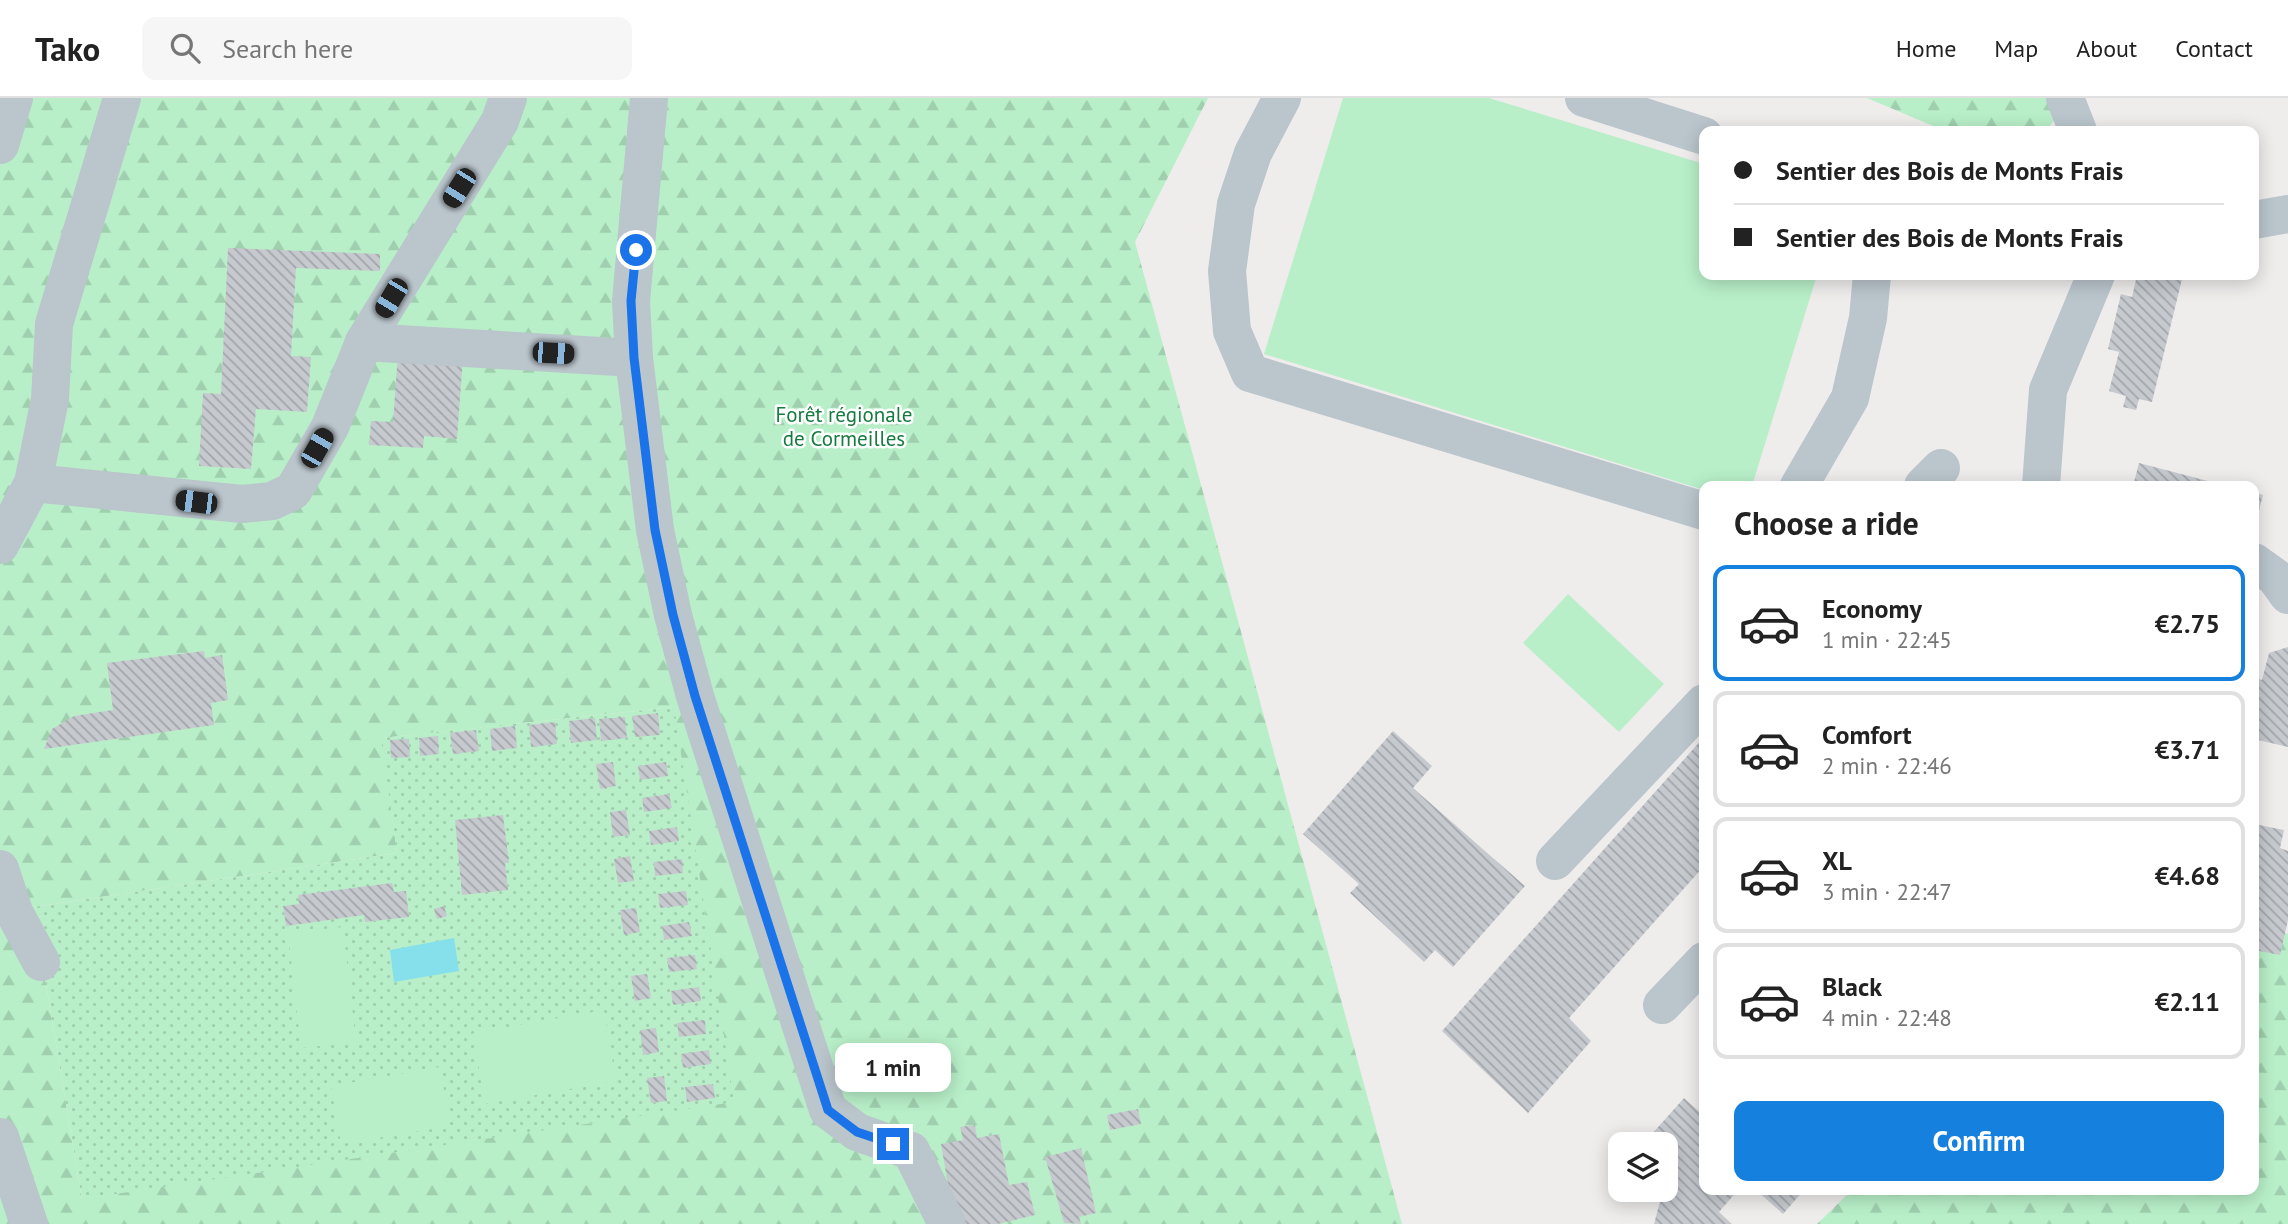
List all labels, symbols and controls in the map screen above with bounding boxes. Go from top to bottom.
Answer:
search box [142,17,632,80]
text: Tako [35,27,100,70]
icon: search [166,29,204,67]
text: Search here [222,32,353,65]
text: Home [1896,33,1956,64]
text: Map [1994,33,2038,64]
text: About [2076,33,2137,64]
text: Contact [2175,33,2253,64]
text: Sentier des Bois de Monts Frais [1776,154,2123,187]
car [439,165,480,211]
text: Sentier des Bois de Monts Frais [1776,221,2123,254]
route start [620,234,652,266]
car [372,275,411,321]
car [532,341,575,365]
park label: Forêt régionale de Cormeilles [775,401,913,452]
car [298,425,337,471]
car [174,489,219,515]
text: Choose a ride [1734,502,1919,544]
icon: car [1738,592,1801,655]
text: Economy [1822,592,1922,625]
text: €2.75 [2155,607,2220,640]
text: 1 min · 22:45 [1822,625,1952,654]
icon: car [1738,718,1801,781]
text: Comfort [1822,718,1912,751]
text: €3.71 [2155,733,2220,766]
text: 2 min · 22:46 [1822,751,1952,780]
icon: car [1738,844,1801,907]
text: XL [1822,844,1852,877]
text: €4.68 [2155,859,2220,892]
text: 3 min · 22:47 [1822,877,1952,906]
icon: car [1738,970,1801,1033]
text: Black [1822,970,1882,1003]
text: €2.11 [2155,985,2220,1018]
text: 4 min · 22:48 [1822,1003,1952,1032]
callout: 1 min [835,1042,951,1091]
text: 1 min [865,1053,921,1082]
button: Confirm [1734,1101,2224,1181]
route end [877,1128,909,1160]
map controls [1608,1132,1678,1202]
button: layers [1608,1132,1678,1202]

